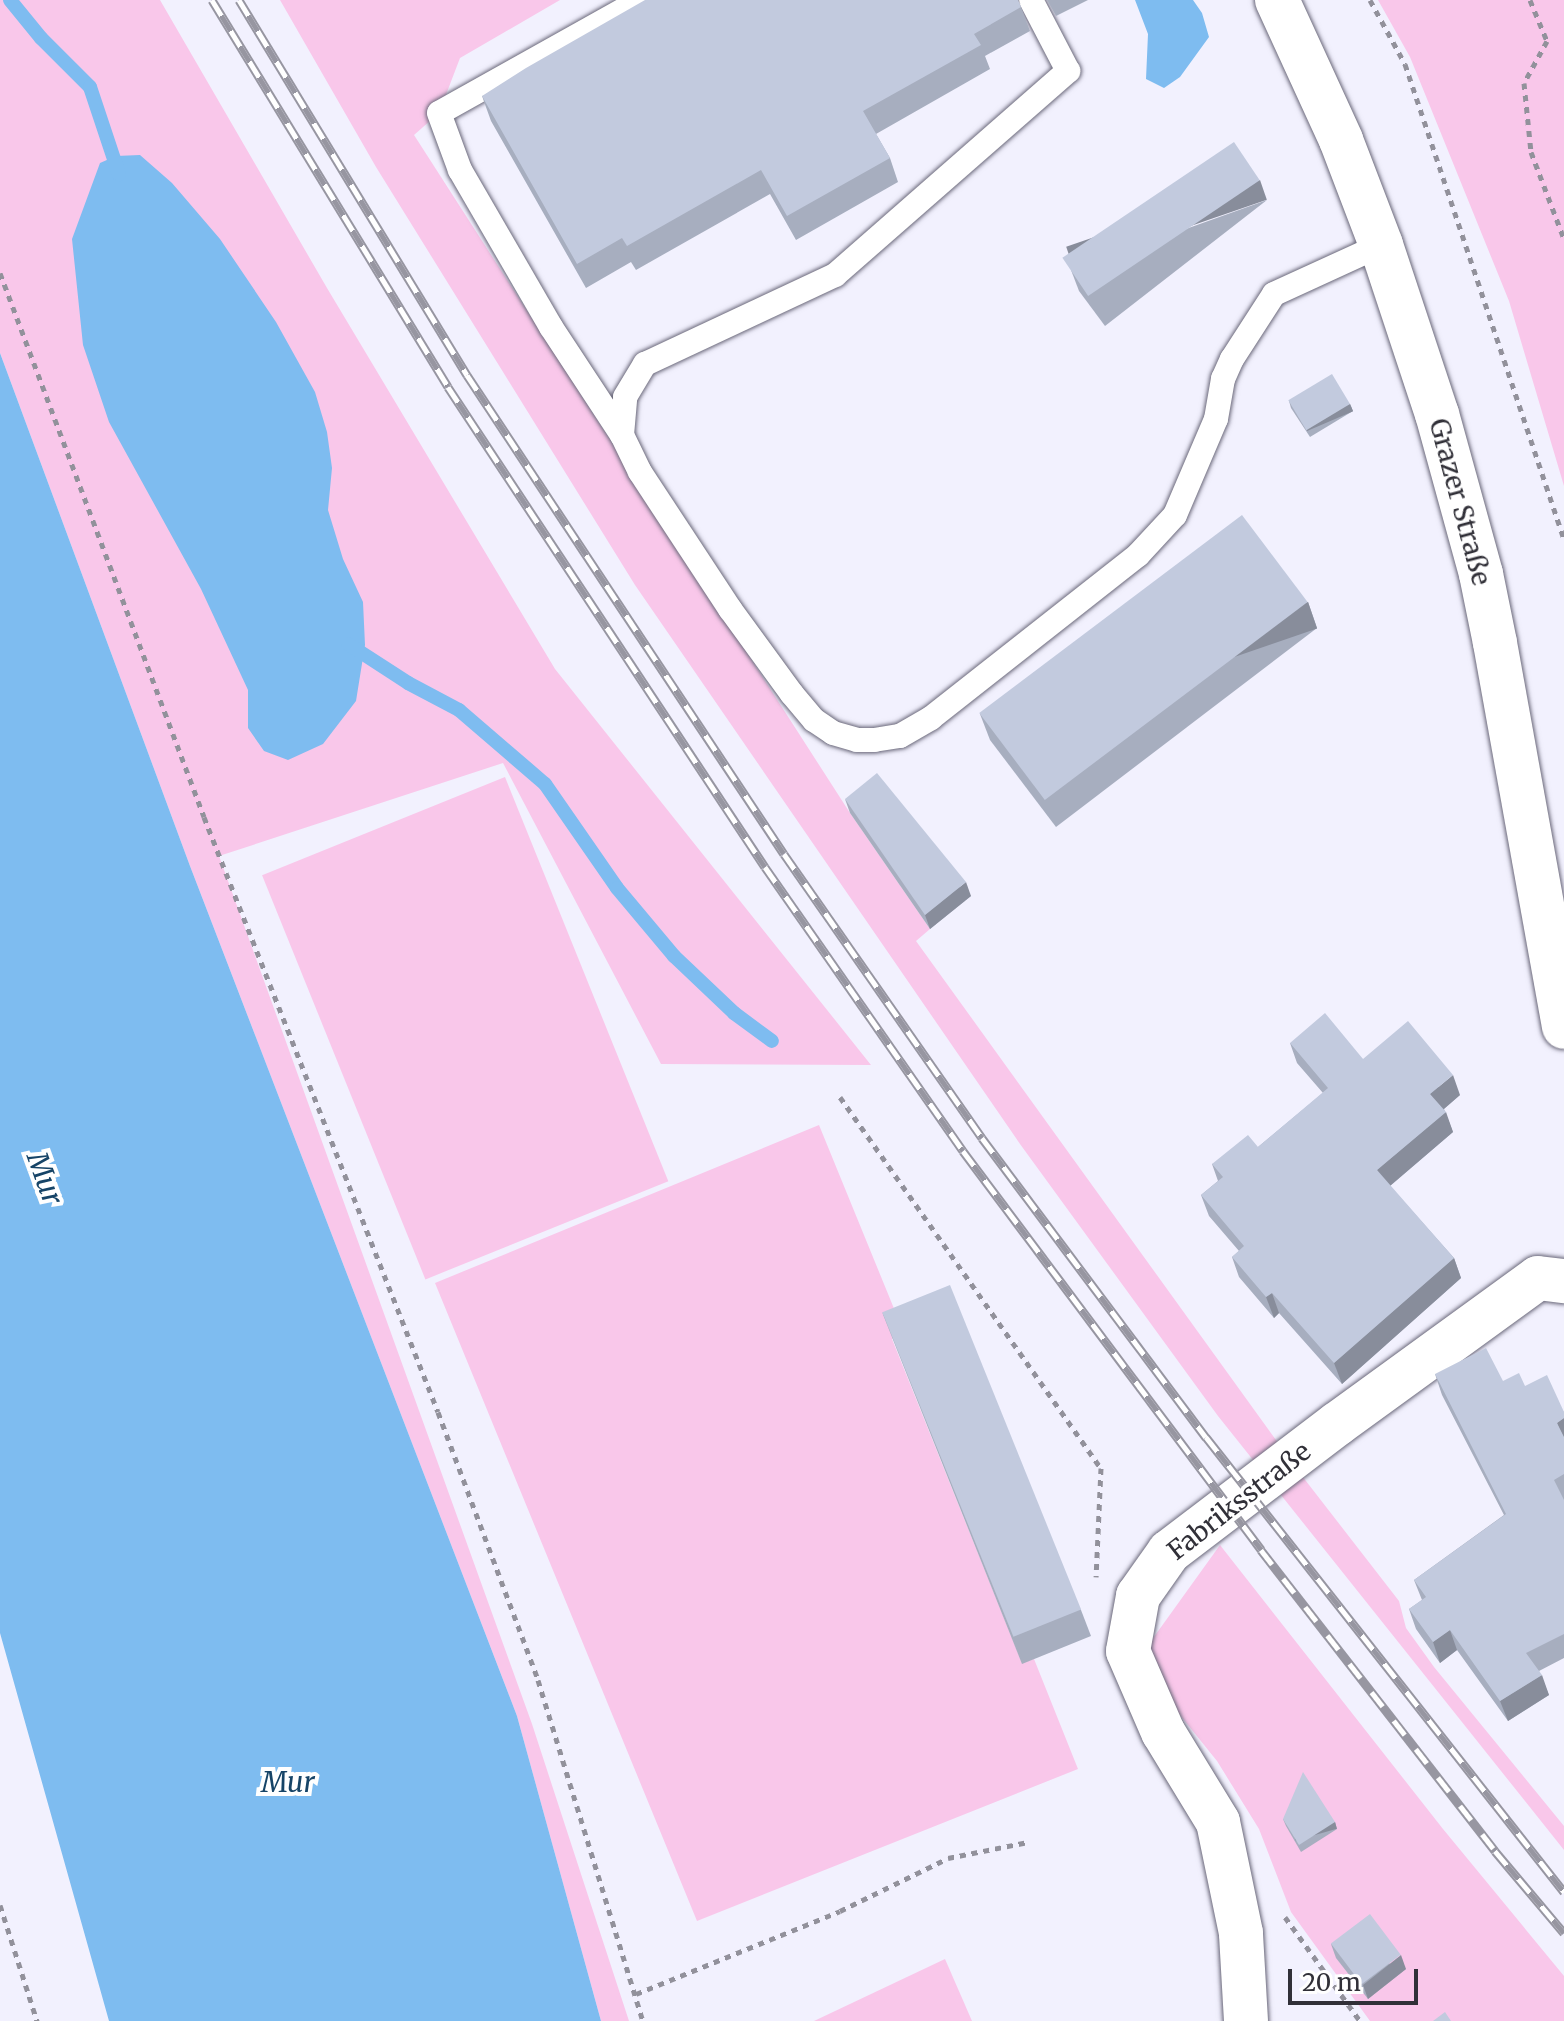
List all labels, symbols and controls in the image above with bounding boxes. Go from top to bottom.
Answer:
street label: Grazer Straße [1423,415,1497,589]
water label: Mur [20,1147,70,1209]
street label: Fabriksstraße [1161,1436,1317,1566]
water label: Mur [261,1765,315,1799]
scale bar [1292,1953,1422,2003]
text: 20 m [1302,1967,1361,1998]

